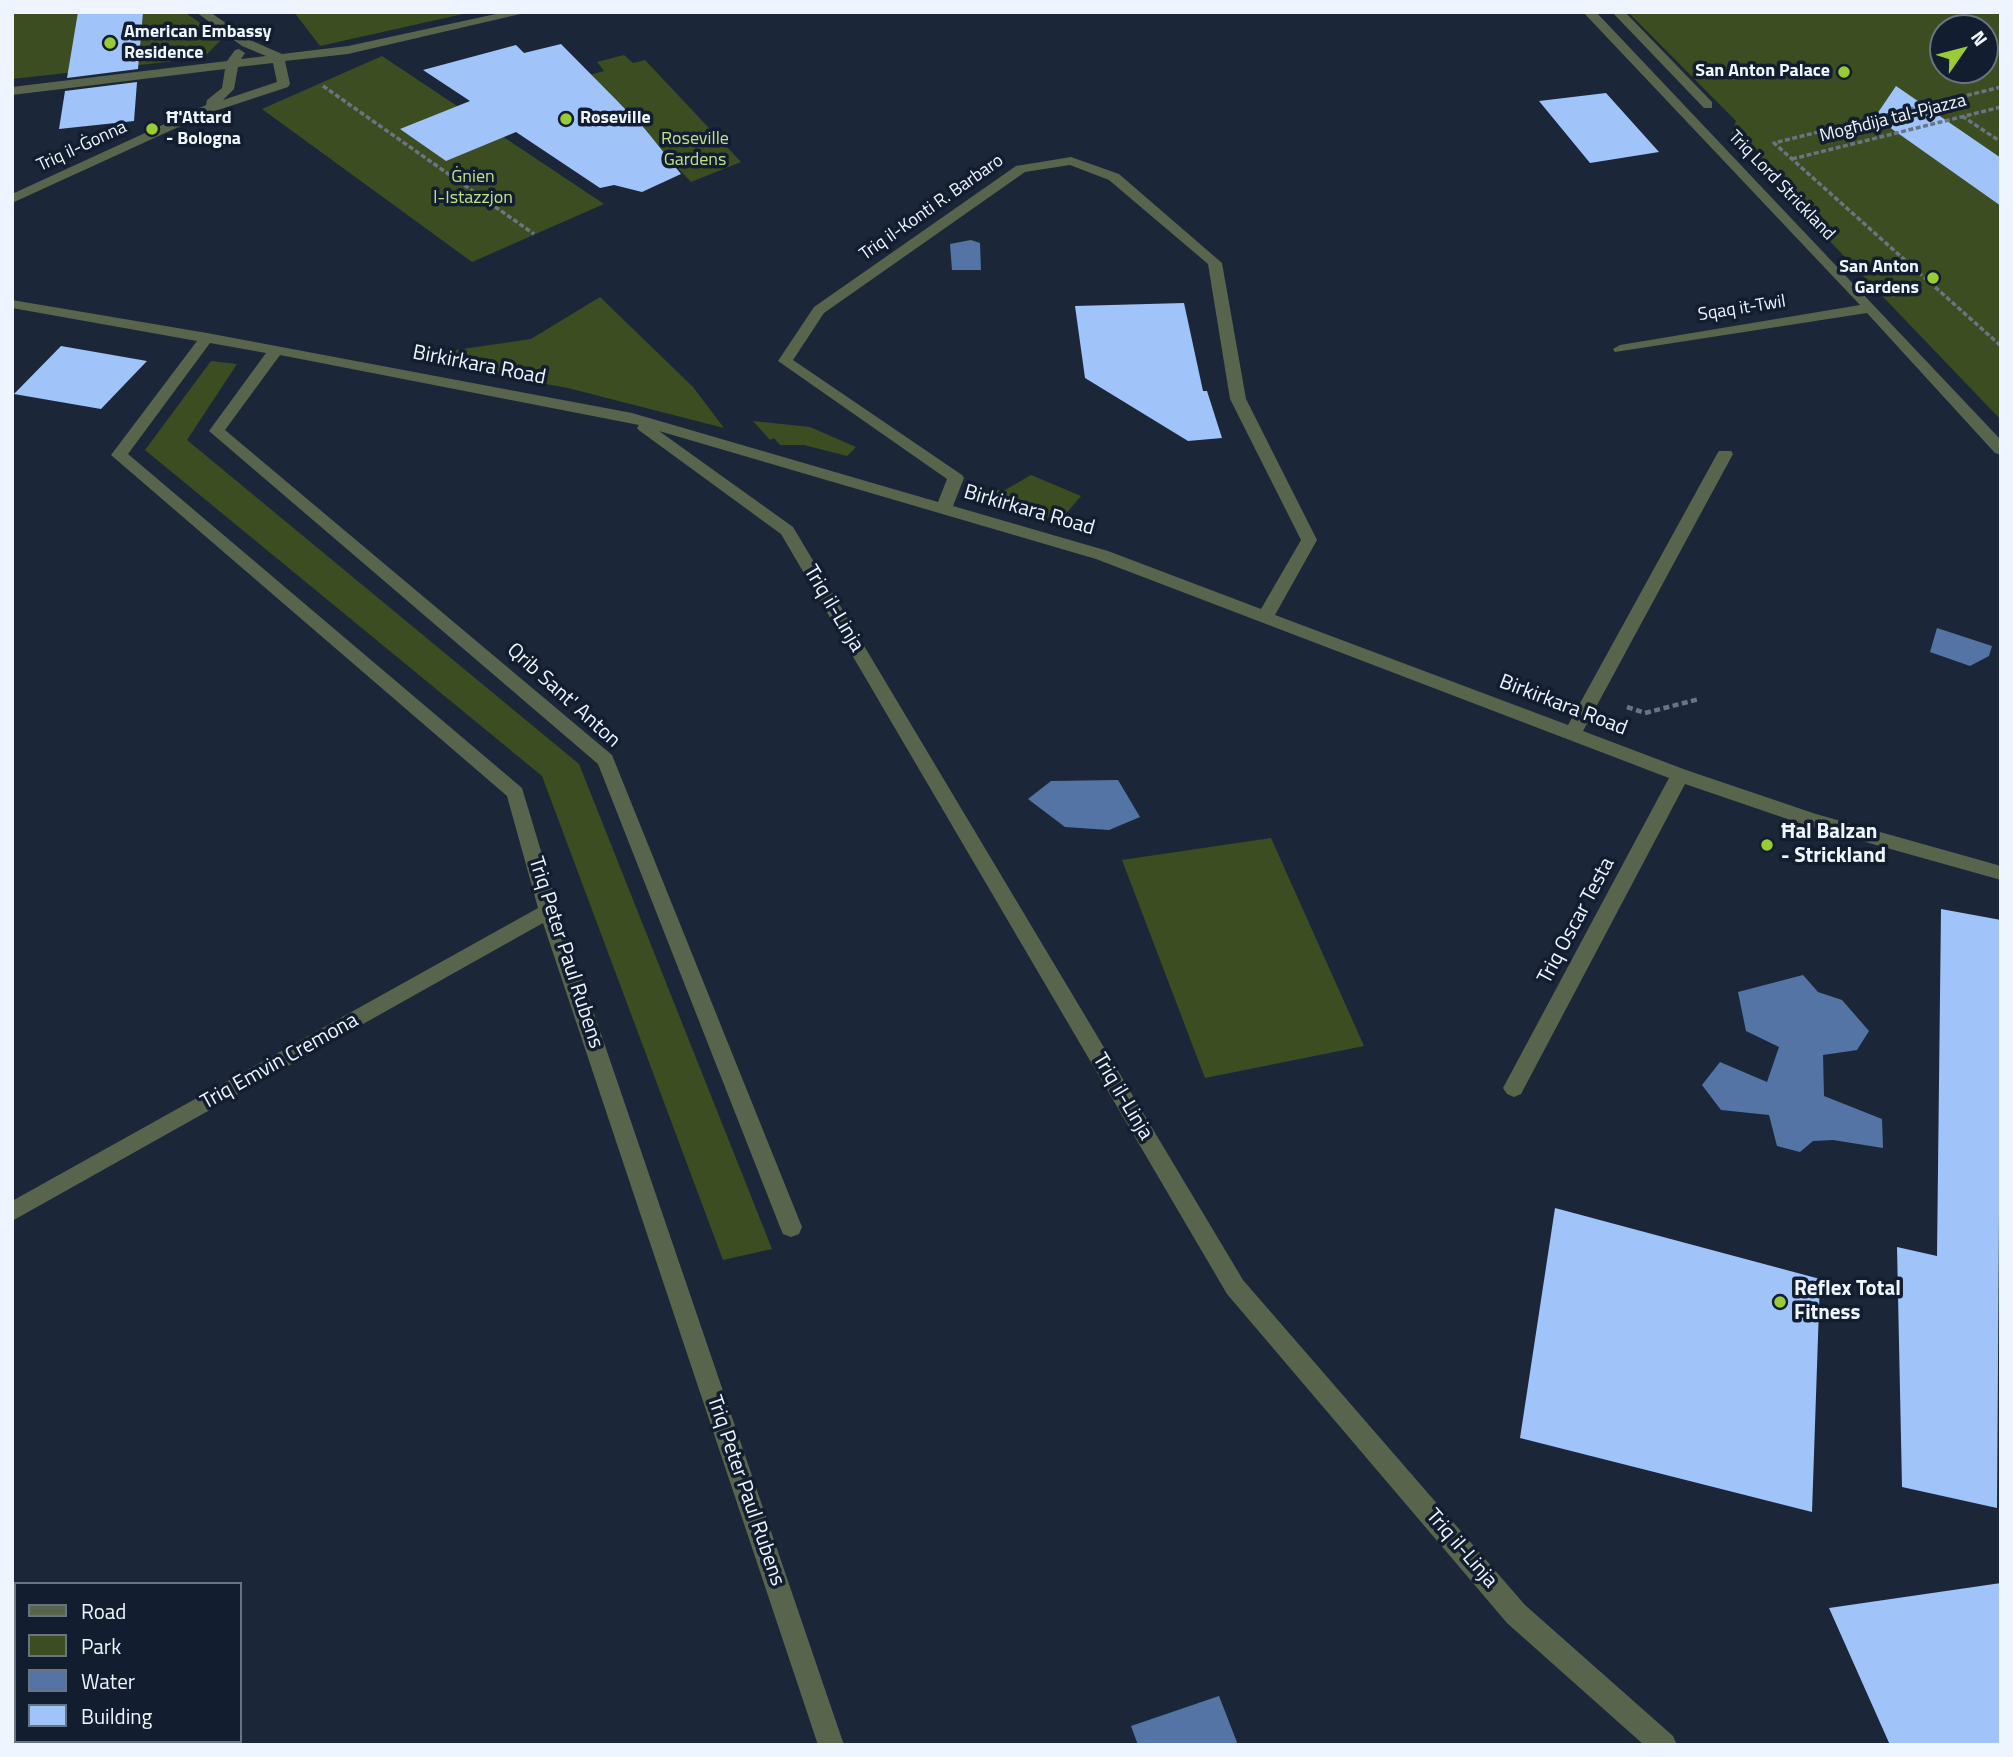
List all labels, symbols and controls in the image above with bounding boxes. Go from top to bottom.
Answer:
north arrow [1929,14,1999,84]
place label: American Embassy Residence [124,22,272,64]
text: N [1964,24,1996,52]
marker: American Embassy Residence [102,35,118,51]
place label: San Anton Palace [1695,61,1830,83]
marker: San Anton Palace [1836,64,1852,80]
street label: Mogħdija tal-Pjazza [1817,90,1969,148]
place label: Ħ'Attard - Bologna [166,108,241,150]
place label: Roseville [580,108,651,130]
marker: Roseville [558,111,574,127]
street label: Triq il-Ġonna [34,117,130,177]
marker: Ħ'Attard - Bologna [144,121,160,137]
street label: Triq Lord Strickland [1723,127,1839,245]
park label: Roseville Gardens [661,129,729,172]
street label: Triq il-Konti R. Barbaro [856,150,1008,266]
park label: Ġnien l-Istazzjon [433,167,513,210]
place label: San Anton Gardens [1839,257,1919,300]
marker: San Anton Gardens [1925,270,1941,286]
street label: Sqaq it-Twil [1697,291,1787,327]
street label: Birkirkara Road [410,341,548,391]
street label: Birkirkara Road [961,480,1097,542]
street label: Triq il-Linja [797,561,869,657]
street label: Qrib Sant' Anton [501,638,625,754]
street label: Birkirkara Road [1495,670,1631,742]
place label: Ħal Balzan - Strickland [1781,820,1886,870]
marker: Ħal Balzan - Strickland [1759,837,1775,853]
street label: Triq Peter Paul Rubens [522,854,608,1052]
street label: Triq Oscar Testa [1533,854,1621,988]
street label: Triq Emvin Cremona [197,1008,363,1116]
street label: Triq il-Linja [1086,1049,1158,1145]
place label: Reflex Total Fitness [1794,1277,1901,1327]
marker: Reflex Total Fitness [1772,1294,1788,1310]
street label: Triq Peter Paul Rubens [701,1392,789,1590]
street label: Triq il-Linja [1420,1504,1502,1594]
legend [14,1582,242,1743]
text: Road [81,1595,126,1627]
text: Park [81,1630,121,1662]
text: Water [81,1665,135,1697]
text: Building [81,1700,152,1732]

